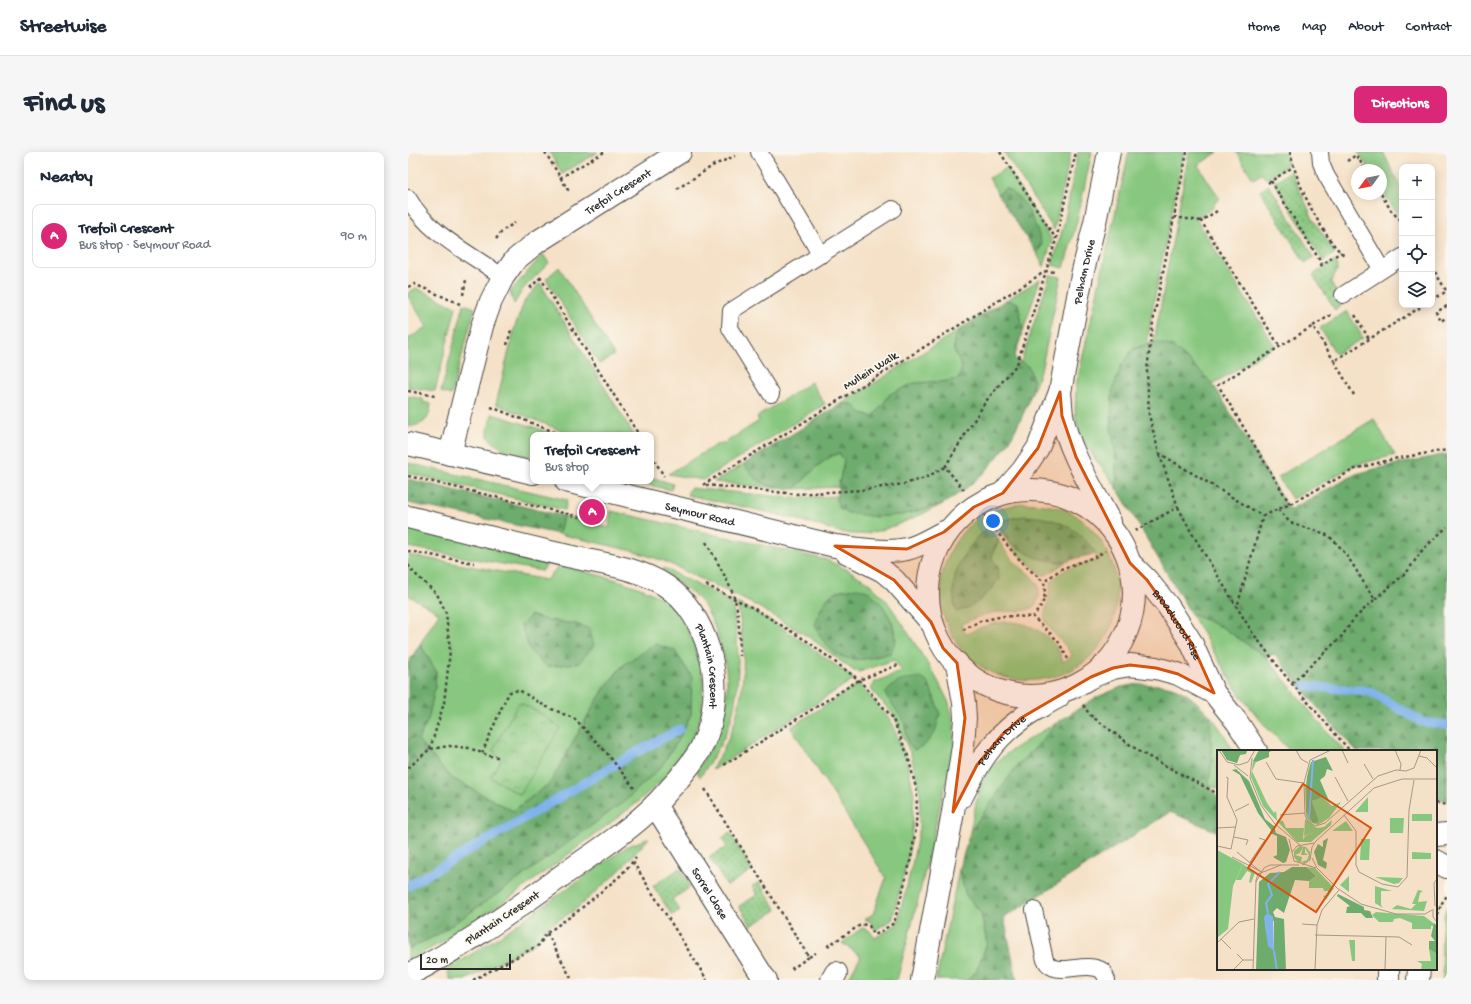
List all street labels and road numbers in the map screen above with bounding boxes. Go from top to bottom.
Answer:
street label: Trefoil Crescent [582,166,655,219]
street label: Pelham Drive [1071,237,1100,307]
street label: Mullein Walk [841,349,902,394]
street label: Seymour Road [663,500,737,531]
street label: Broadwood Rise [1148,586,1204,663]
street label: Plantain Crescent [690,621,719,710]
street label: Pelham Drive [974,712,1030,770]
street label: Sorrel Close [687,866,731,923]
street label: Plantain Crescent [462,888,544,949]

